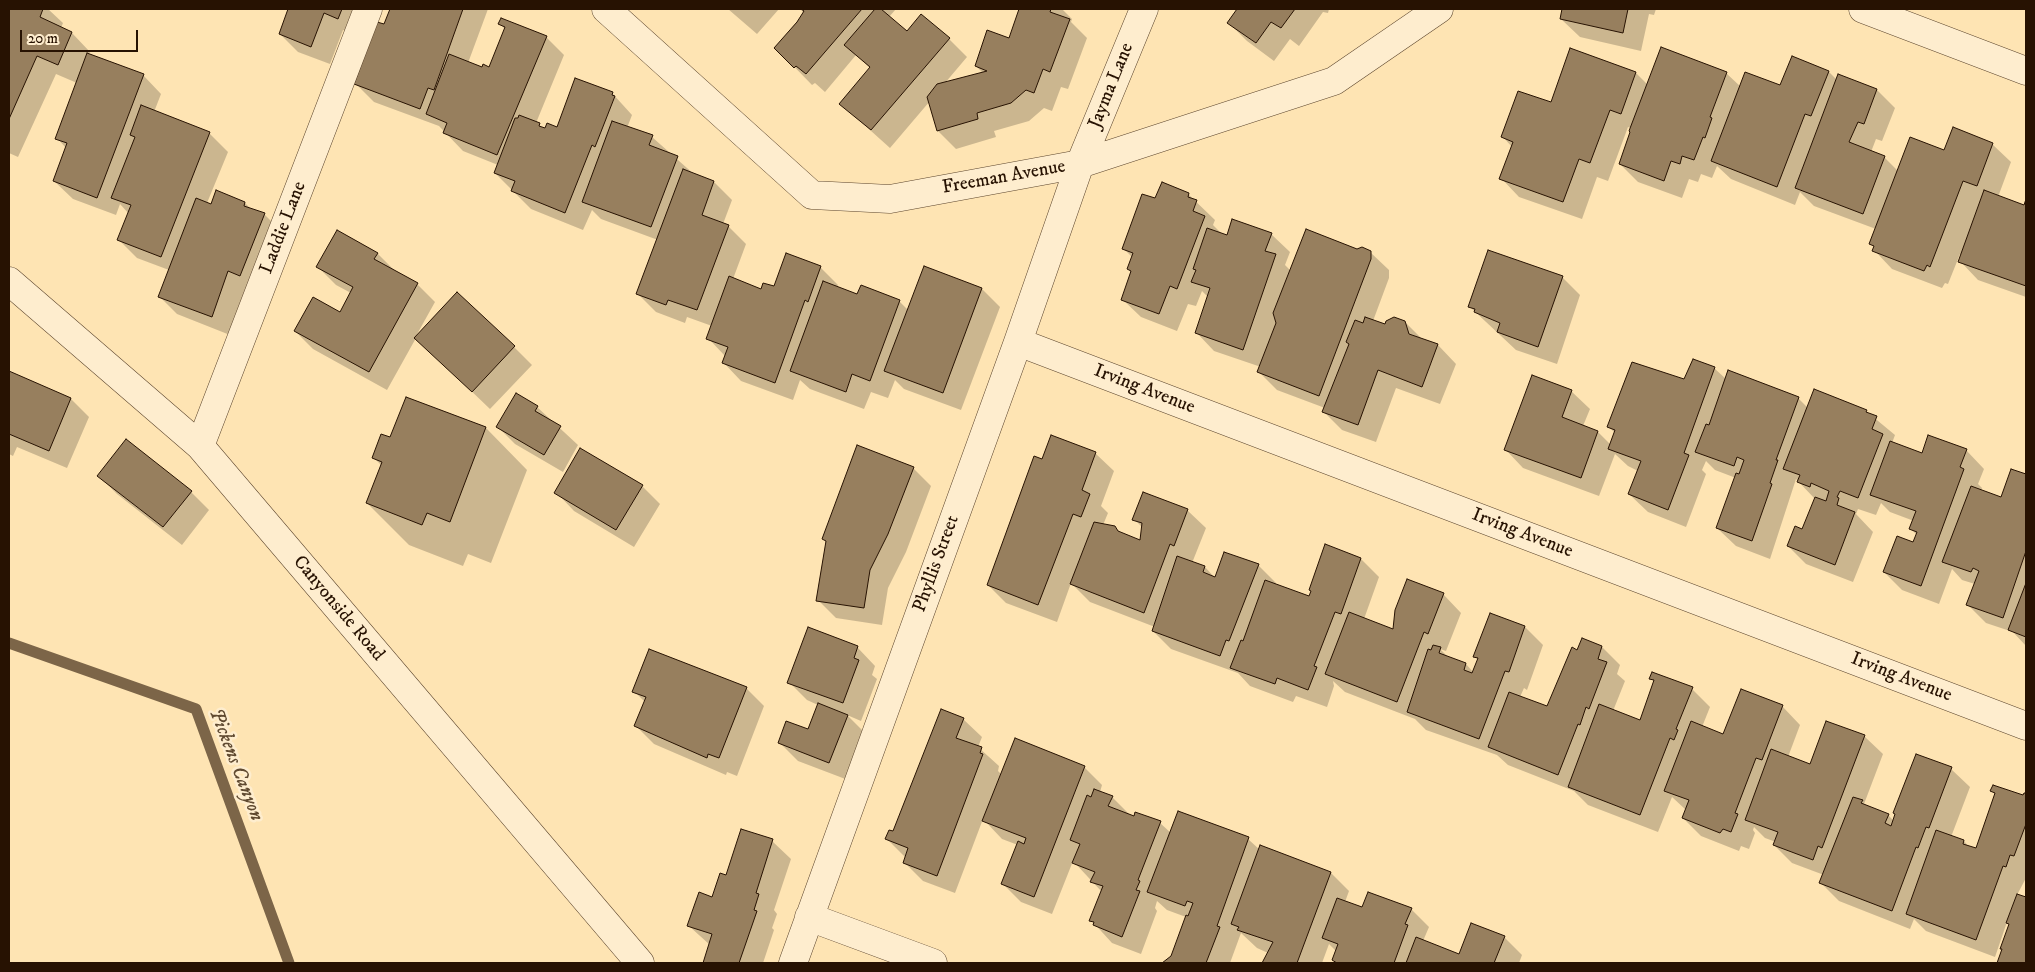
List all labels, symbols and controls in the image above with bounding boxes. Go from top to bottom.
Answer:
scale bar [22,20,140,52]
text: 20 m [28,29,58,48]
street label: Jayma Lane [1085,40,1139,132]
street label: Freeman Avenue [941,156,1067,200]
street label: Laddie Lane [256,179,312,277]
street label: Irving Avenue [1090,360,1198,420]
street label: Irving Avenue [1468,504,1576,564]
street label: Phyllis Street [909,513,965,615]
street label: Canyonside Road [287,552,389,666]
street label: Irving Avenue [1847,648,1955,708]
water label: Pickens Canyon [202,705,268,825]

